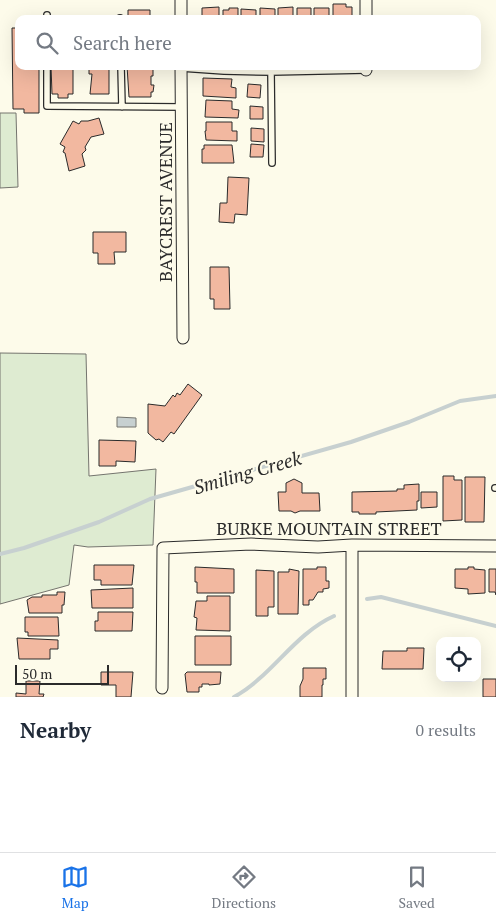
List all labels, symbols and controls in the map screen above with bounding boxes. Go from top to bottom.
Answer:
search box [15,15,481,70]
icon: search [33,29,61,57]
text: Search here [73,30,172,55]
street label: BAYCREST AVENUE [153,122,177,282]
water label: Smiling Creek [190,444,305,499]
street label: BURKE MOUNTAIN STREET [216,516,442,540]
map controls [436,637,481,682]
button: locate [436,637,481,682]
scale bar [15,662,109,685]
text: 50 m [22,664,52,683]
text: Nearby [20,716,91,744]
text: 0 results [416,719,476,741]
tab: Map [61,863,89,912]
tab: Directions [212,863,276,912]
tab: Saved [399,863,435,912]

